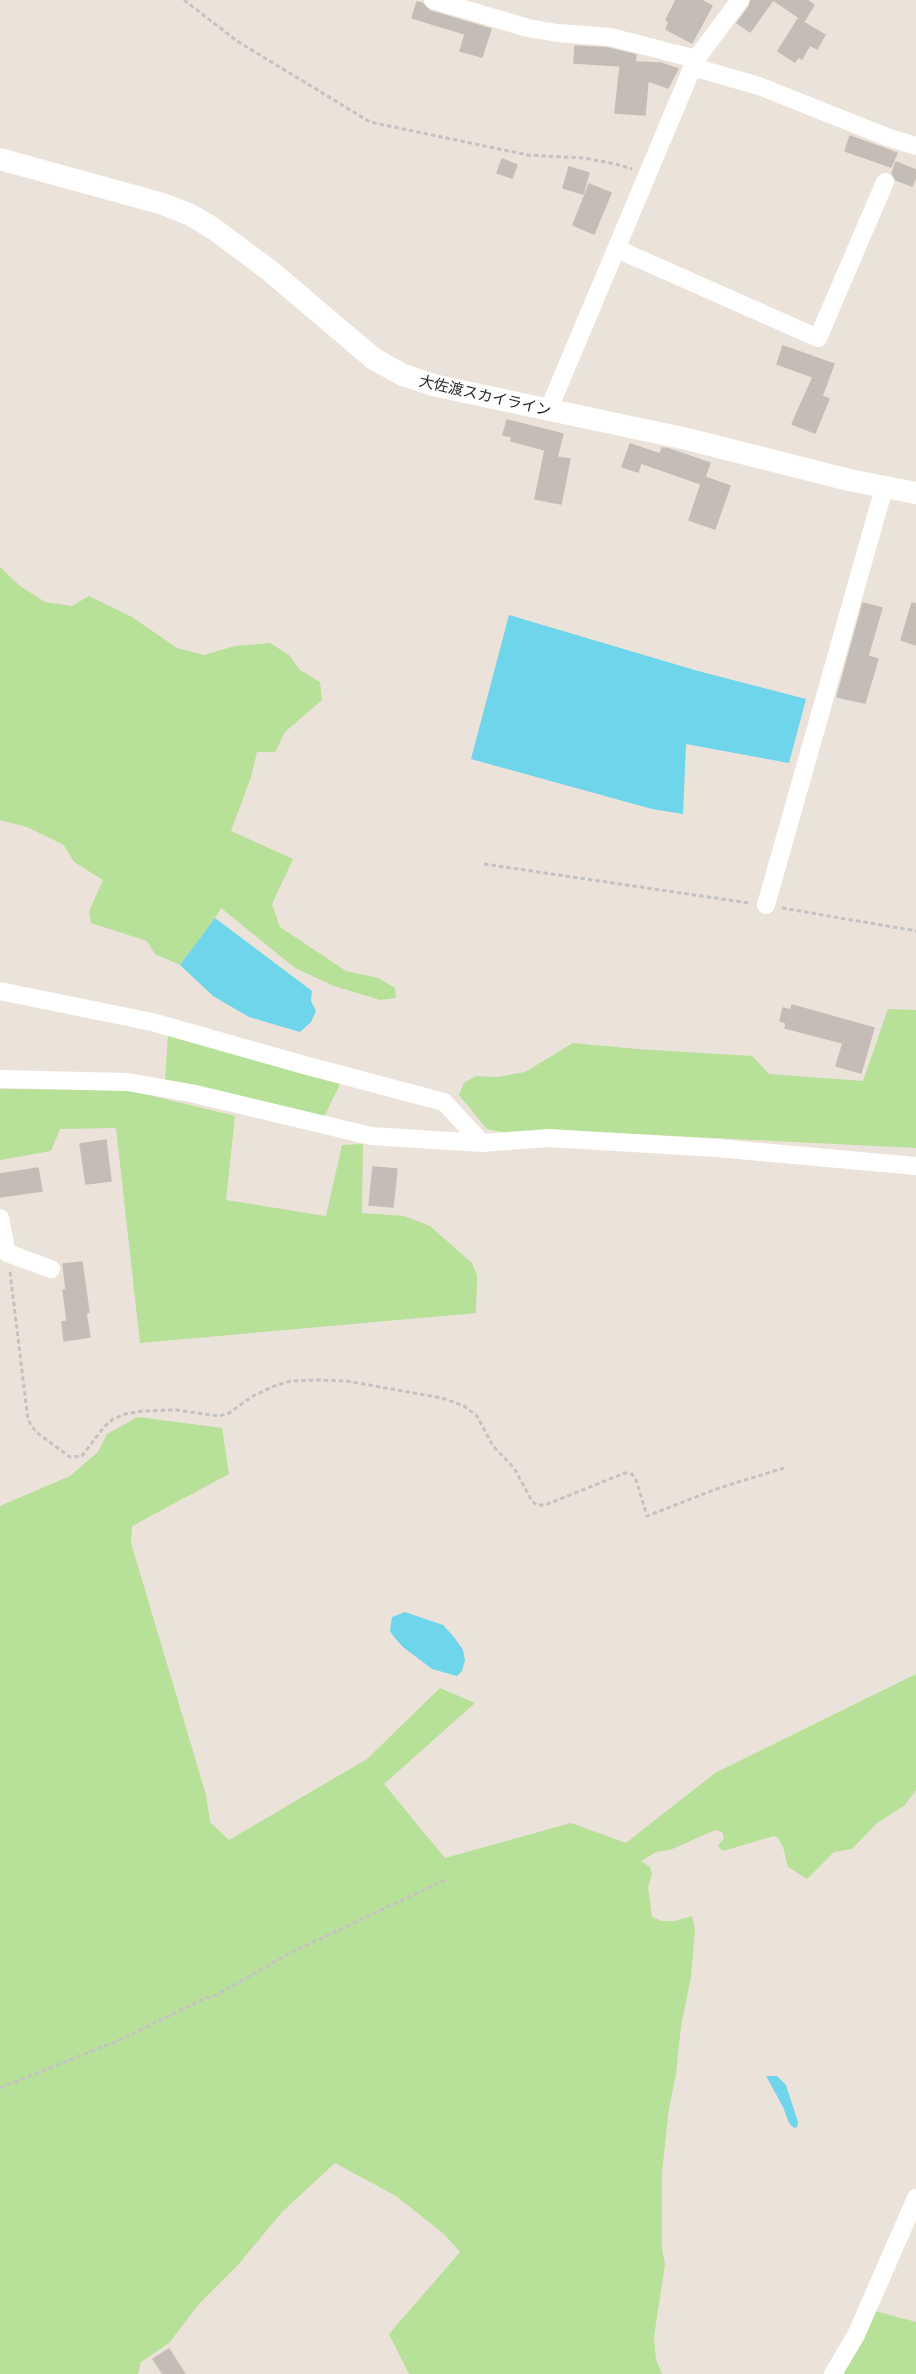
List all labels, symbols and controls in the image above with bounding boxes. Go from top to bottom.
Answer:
street label: 大佐渡スカイライン [417,372,553,420]

